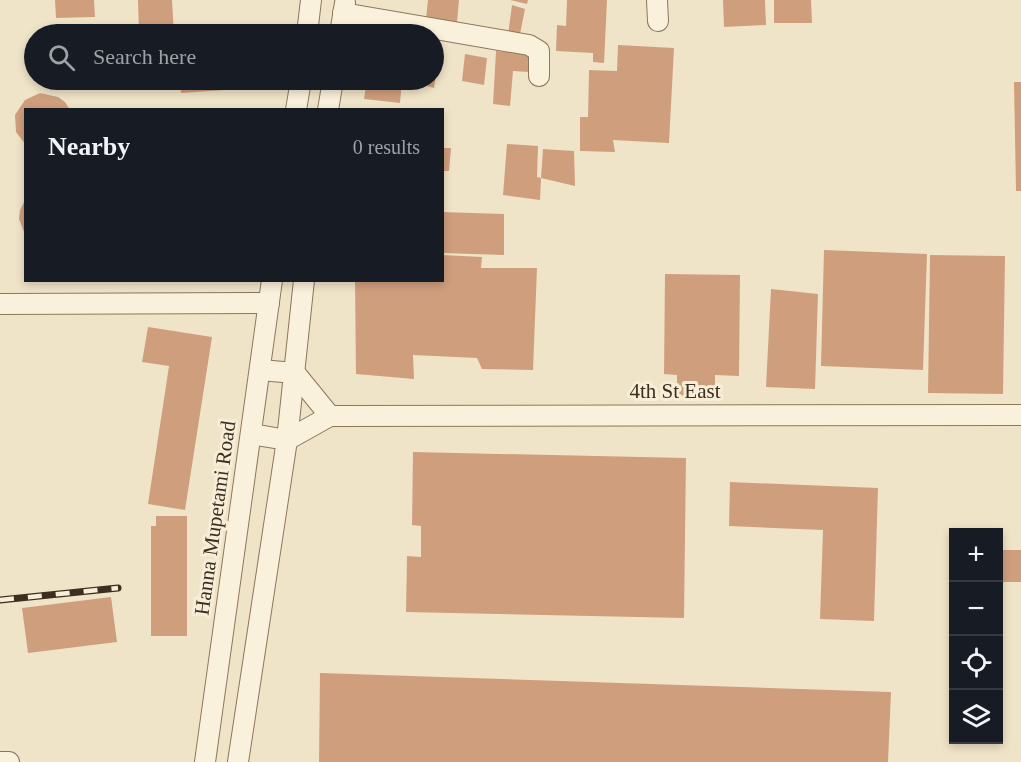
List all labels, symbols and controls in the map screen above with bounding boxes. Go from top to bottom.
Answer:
search box [24,24,444,90]
icon: search [45,41,78,74]
text: Search here [93,44,196,69]
text: Nearby [48,132,130,161]
text: 0 results [353,136,420,158]
street label: 4th St East [629,379,721,403]
street label: Hanna Mupetami Road [189,419,241,617]
map controls [949,528,1003,744]
button: + [949,528,1003,582]
button: − [949,582,1003,636]
button: locate [949,636,1003,690]
button: layers [949,690,1003,744]

